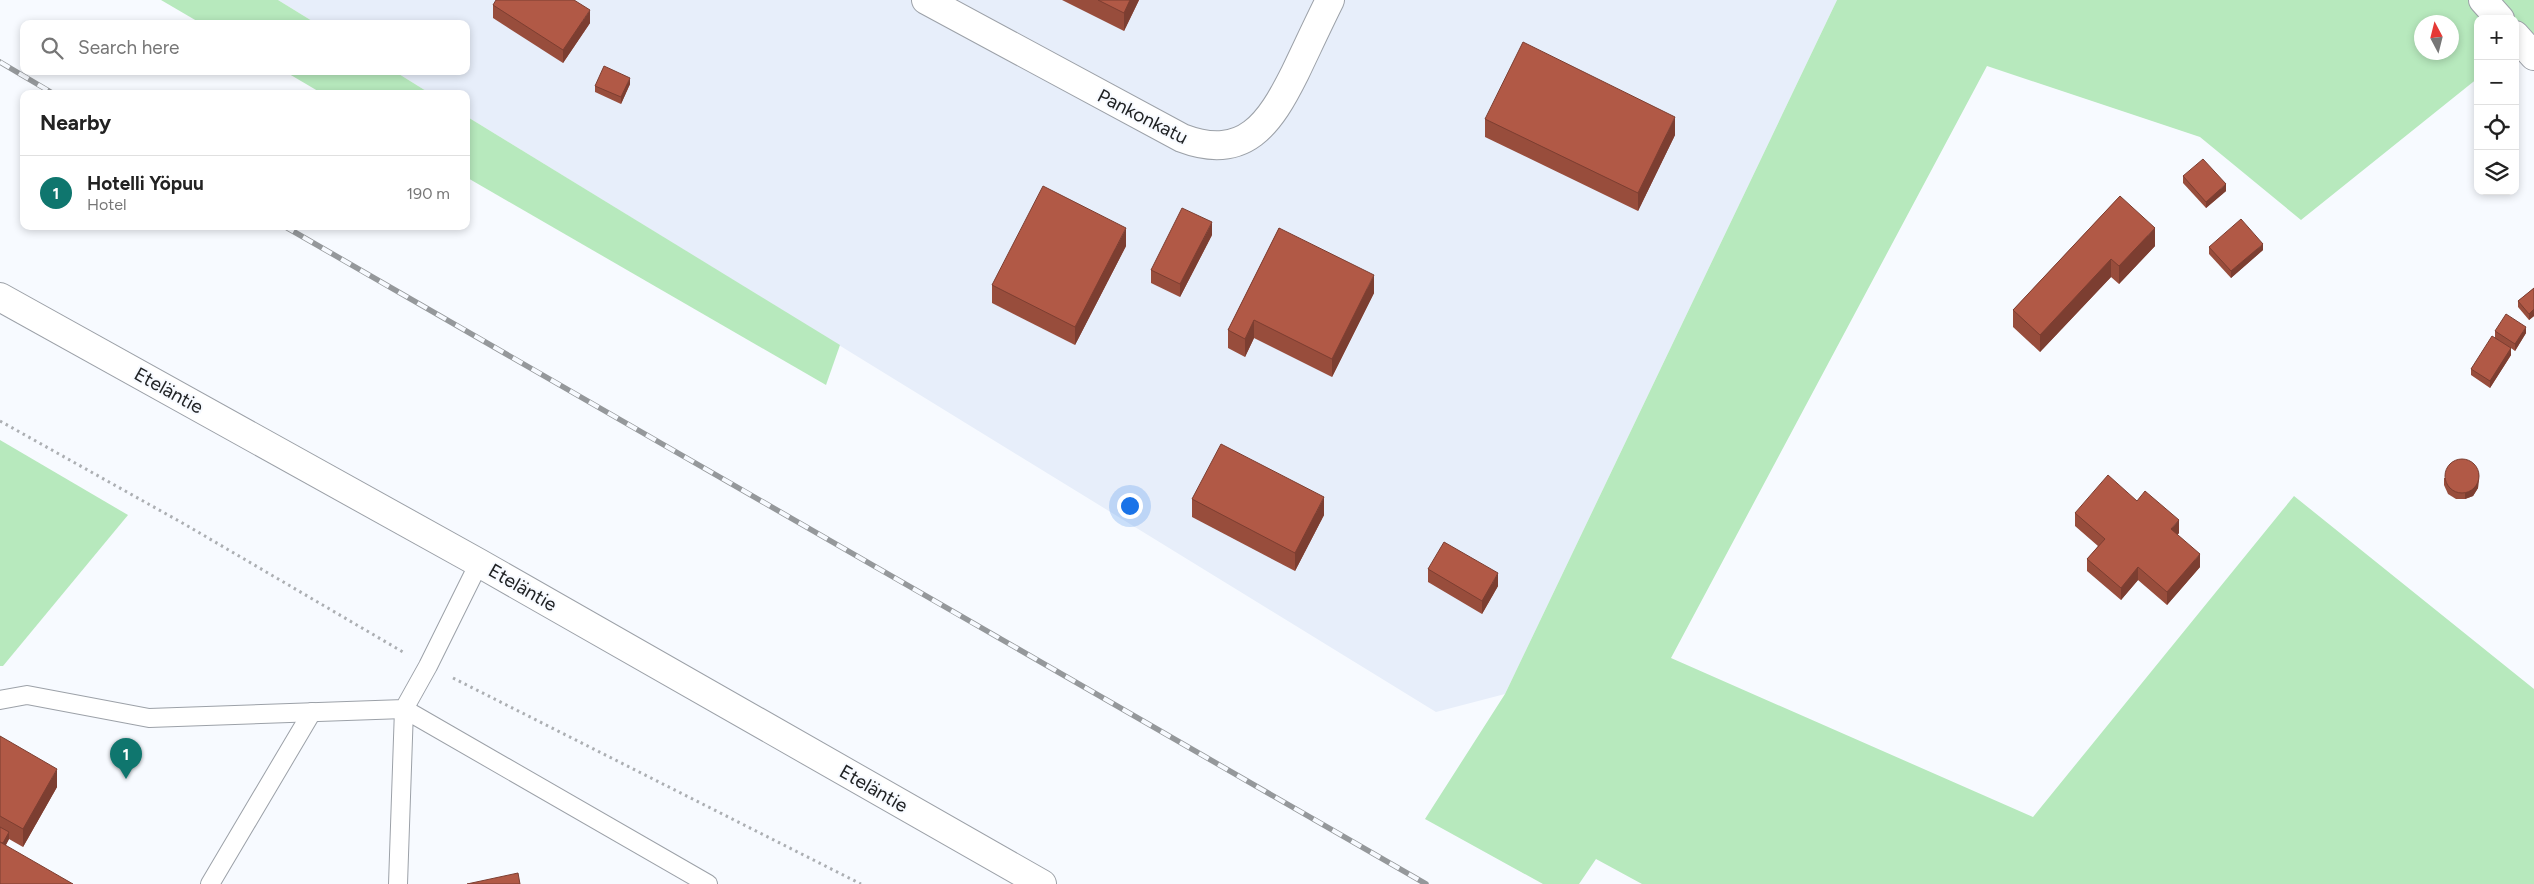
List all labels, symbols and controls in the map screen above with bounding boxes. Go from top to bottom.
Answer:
north arrow [2414,15,2459,60]
map controls [2474,15,2519,195]
button: + [2474,15,2519,60]
search box [20,20,470,75]
icon: search [38,34,66,62]
text: Search here [78,36,180,59]
button: − [2474,60,2519,105]
street label: Pankonkatu [1094,84,1192,149]
button: locate [2474,105,2519,150]
text: Nearby [40,110,111,135]
button: layers [2474,150,2519,195]
text: Hotelli Yöpuu [87,172,204,195]
text: 1 [53,184,59,203]
text: 190 m [407,184,450,203]
text: Hotel [87,195,127,214]
street label: Eteläntie [130,362,207,419]
your location [1117,493,1143,519]
street label: Eteläntie [484,559,561,616]
pin: 1 [110,738,142,779]
street label: Eteläntie [835,760,912,817]

